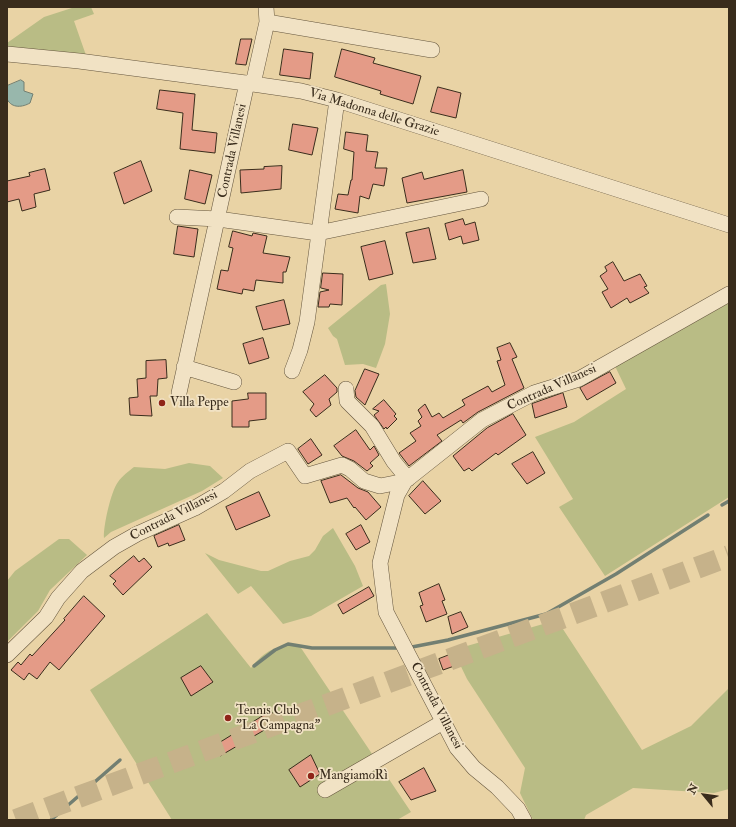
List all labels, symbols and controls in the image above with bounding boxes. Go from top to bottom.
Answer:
street label: Via Madonna delle Grazie [307,86,441,140]
street label: Contrada Villanesi [215,102,251,200]
street label: Contrada Villanesi [505,361,599,415]
place label: Villa Peppe [170,395,229,411]
marker: Villa Peppe [157,398,167,408]
street label: Contrada Villanesi [128,487,220,545]
street label: Contrada Villanesi [407,660,465,752]
place label: Tennis Club "La Campagna" [236,703,320,734]
marker: Tennis Club "La Campagna" [223,713,233,723]
place label: MangiamoRì [319,768,388,784]
marker: MangiamoRì [306,771,316,781]
north arrow [684,775,724,815]
text: N [685,781,701,796]

